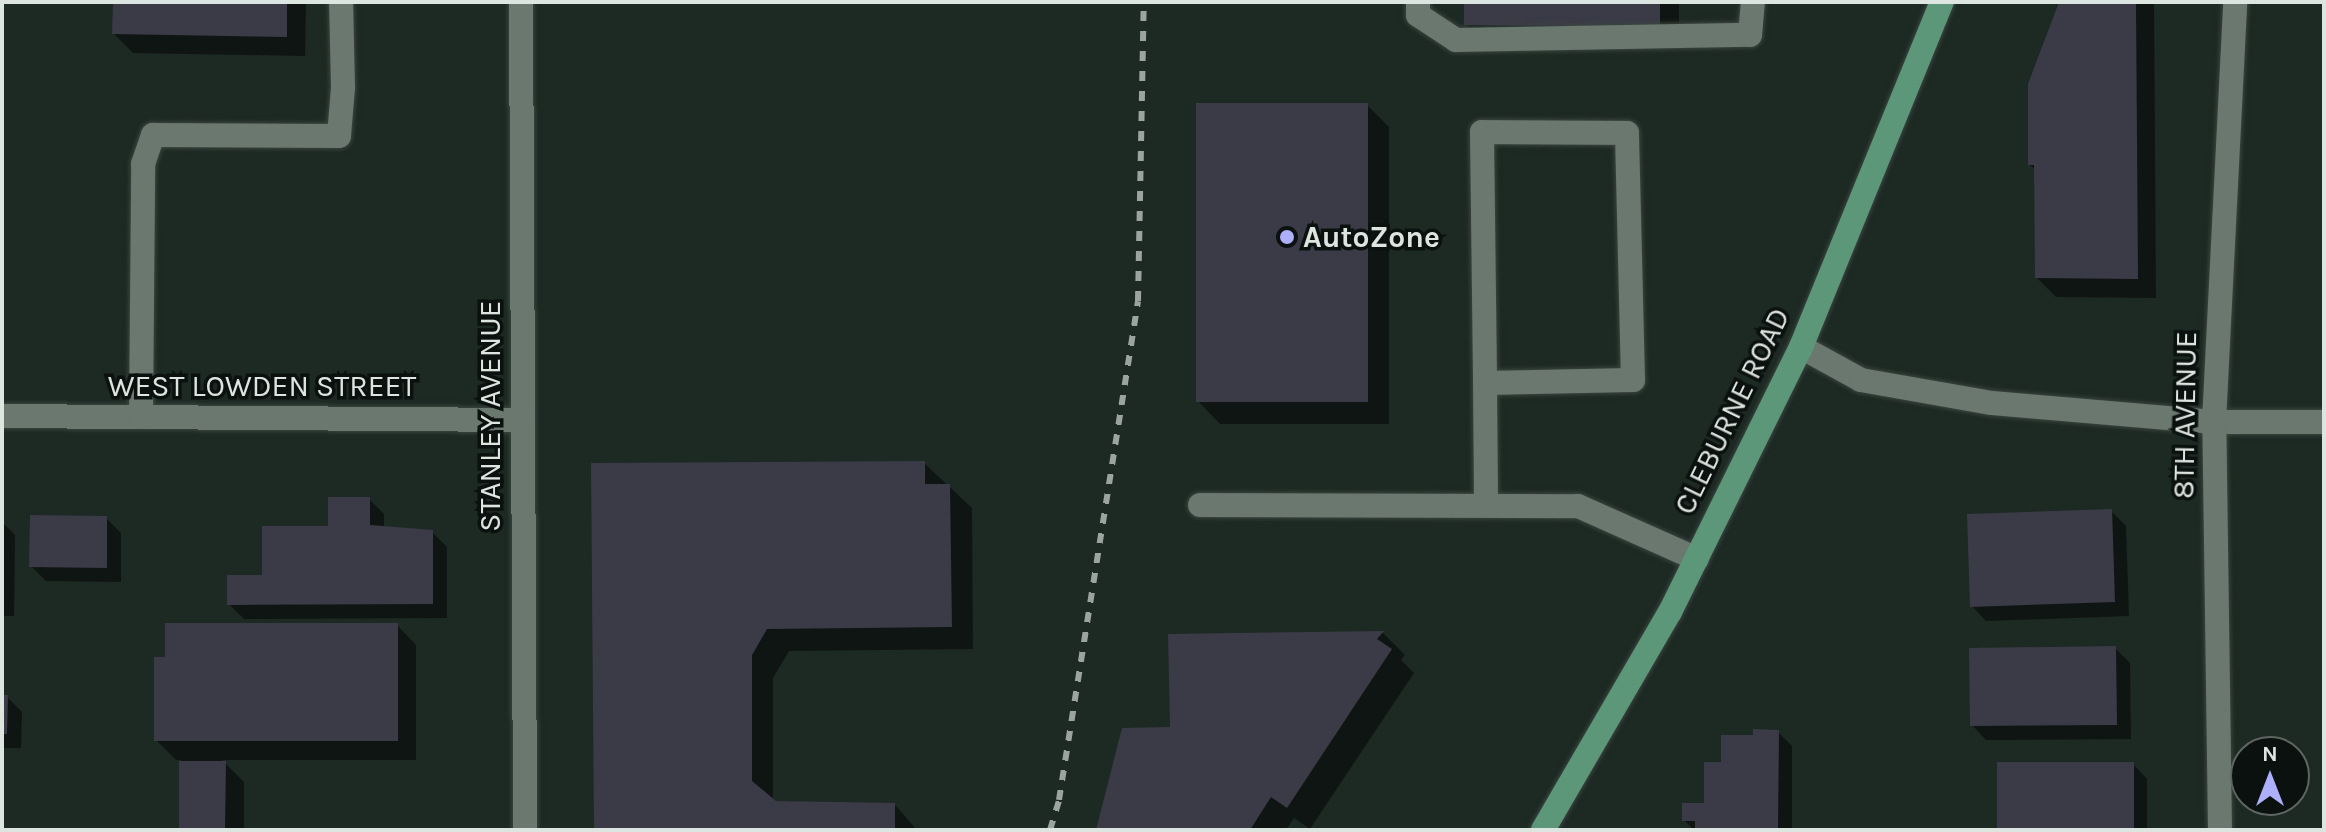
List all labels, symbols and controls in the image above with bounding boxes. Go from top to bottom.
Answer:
place label: AutoZone [1303,219,1440,255]
marker: AutoZone [1278,228,1296,246]
street label: STANLEY AVENUE [472,300,508,532]
street label: CLEBURNE ROAD [1666,302,1798,520]
street label: 8TH AVENUE [2166,331,2204,499]
street label: WEST LOWDEN STREET [108,368,416,404]
north arrow [2230,736,2310,816]
text: N [2262,741,2278,767]

